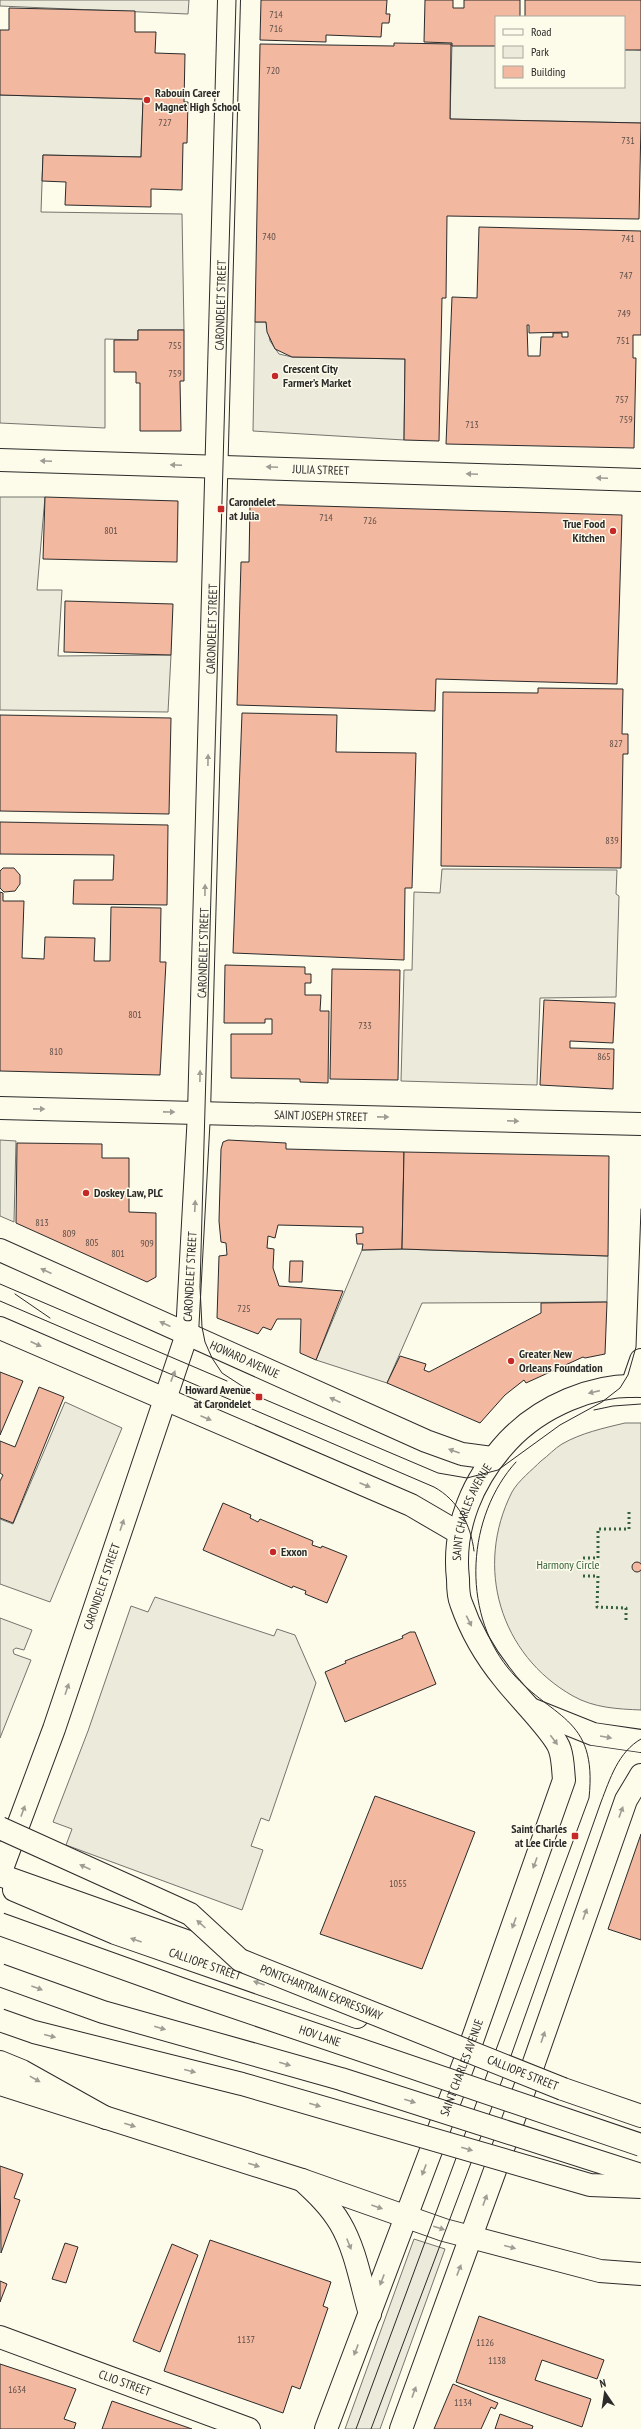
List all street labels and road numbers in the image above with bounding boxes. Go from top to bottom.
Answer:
street label: CARONDELET STREET [212,259,229,351]
street label: JULIA STREET [291,461,350,478]
street label: CARONDELET STREET [203,583,220,674]
street label: CARONDELET STREET [194,907,212,998]
street label: SAINT JOSEPH STREET [274,1107,369,1124]
street label: CARONDELET STREET [180,1230,200,1322]
street label: HOWARD AVENUE [208,1337,282,1381]
street label: SAINT CHARLES AVENUE [449,1460,495,1561]
street label: CARONDELET STREET [80,1541,123,1632]
street label: CALLIOPE STREET [167,1944,244,1983]
street label: PONTCHARTRAIN EXPRESSWAY [258,1961,385,2023]
street label: SAINT CHARLES AVENUE [437,2017,486,2118]
street label: HOV LANE [297,2022,343,2050]
street label: CALLIOPE STREET [485,2052,561,2094]
street label: CLIO STREET [97,2366,154,2399]

